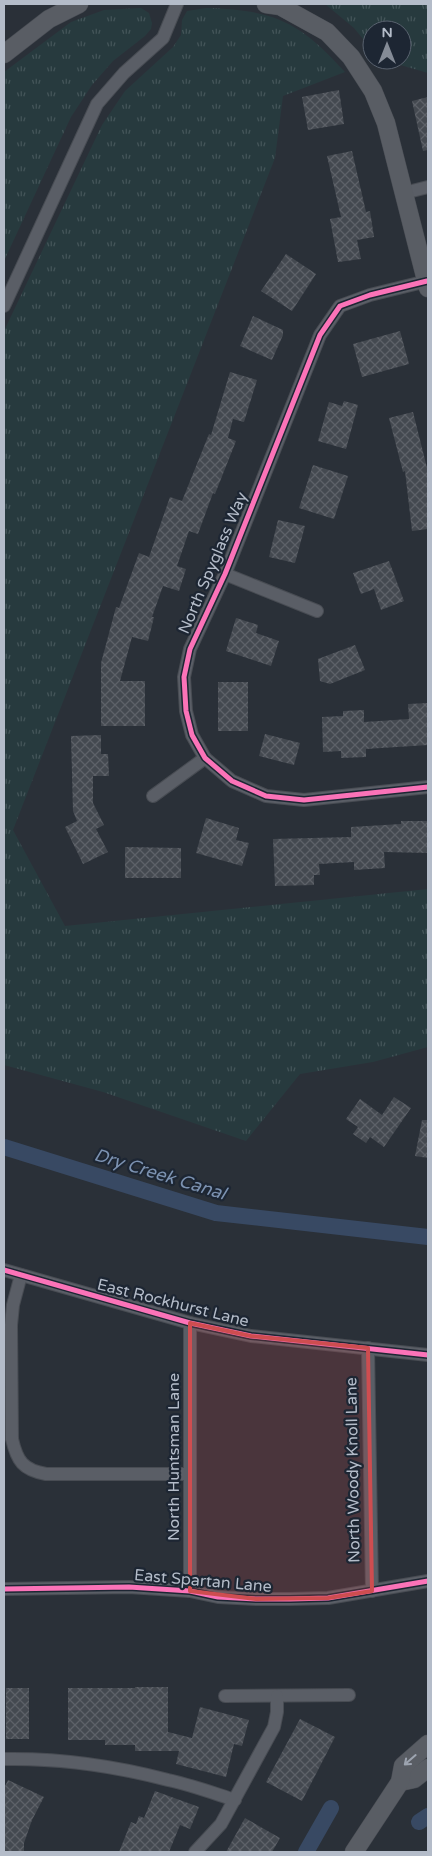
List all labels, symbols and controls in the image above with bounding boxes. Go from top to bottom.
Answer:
north arrow [362,20,412,70]
text: N [381,24,393,41]
street label: North Spyglass Way [174,489,252,637]
water label: Dry Creek Canal [91,1144,231,1205]
street label: East Rockhurst Lane [95,1274,251,1332]
street label: North Huntsman Lane [164,1373,184,1541]
street label: North Woody Knoll Lane [341,1377,365,1563]
street label: East Spartan Lane [133,1565,273,1597]
one-way arrow [403,1755,416,1766]

